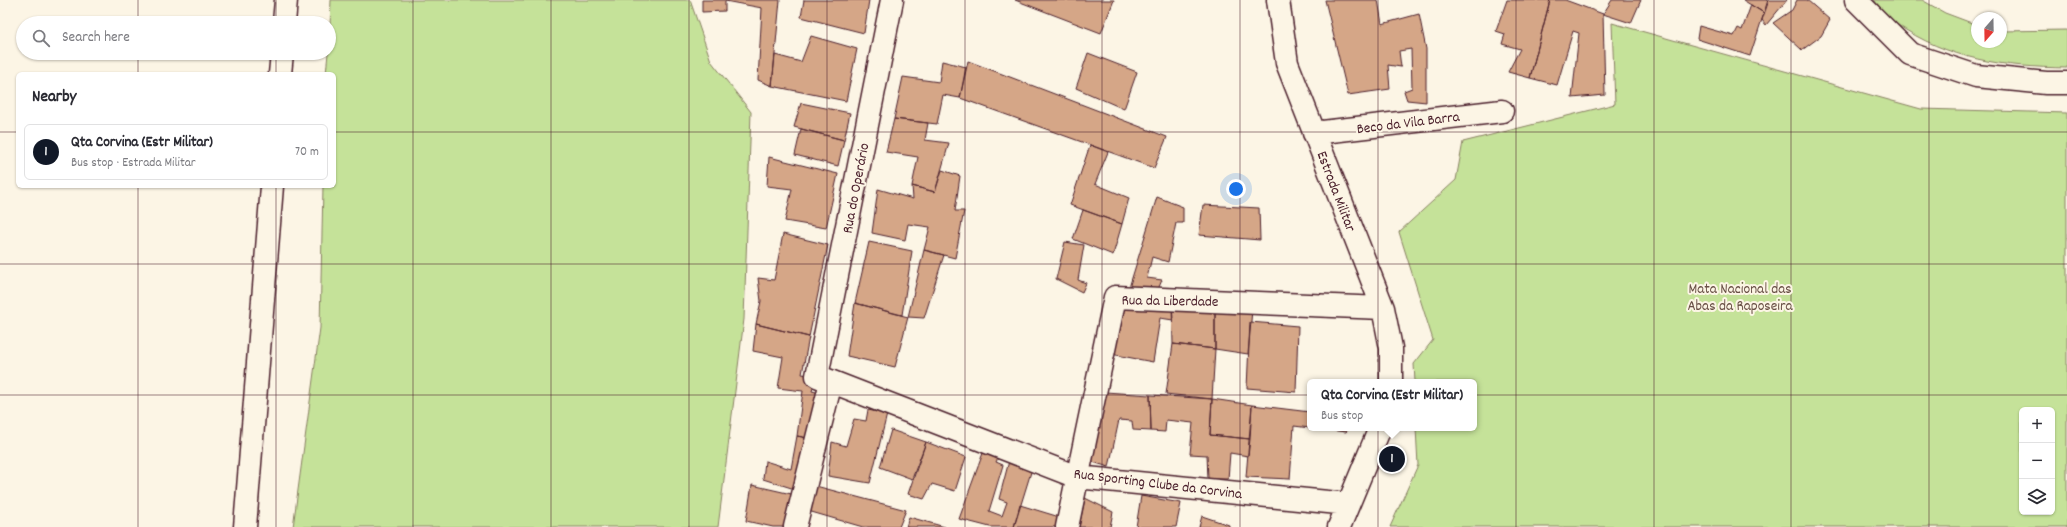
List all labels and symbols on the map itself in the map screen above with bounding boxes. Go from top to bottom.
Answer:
north arrow [1971,12,2007,48]
street label: Beco da Vila Barra [1355,107,1462,141]
street label: Rua do Operário [837,141,877,235]
street label: Estrada Militar [1310,148,1361,236]
your location [1226,179,1246,199]
park label: Mata Nacional das Abas da Raposeira [1687,279,1794,318]
street label: Rua da Liberdade [1121,290,1219,314]
pin: 1 [1379,444,1405,474]
street label: Rua Sporting Clube da Corvina [1072,464,1244,506]

